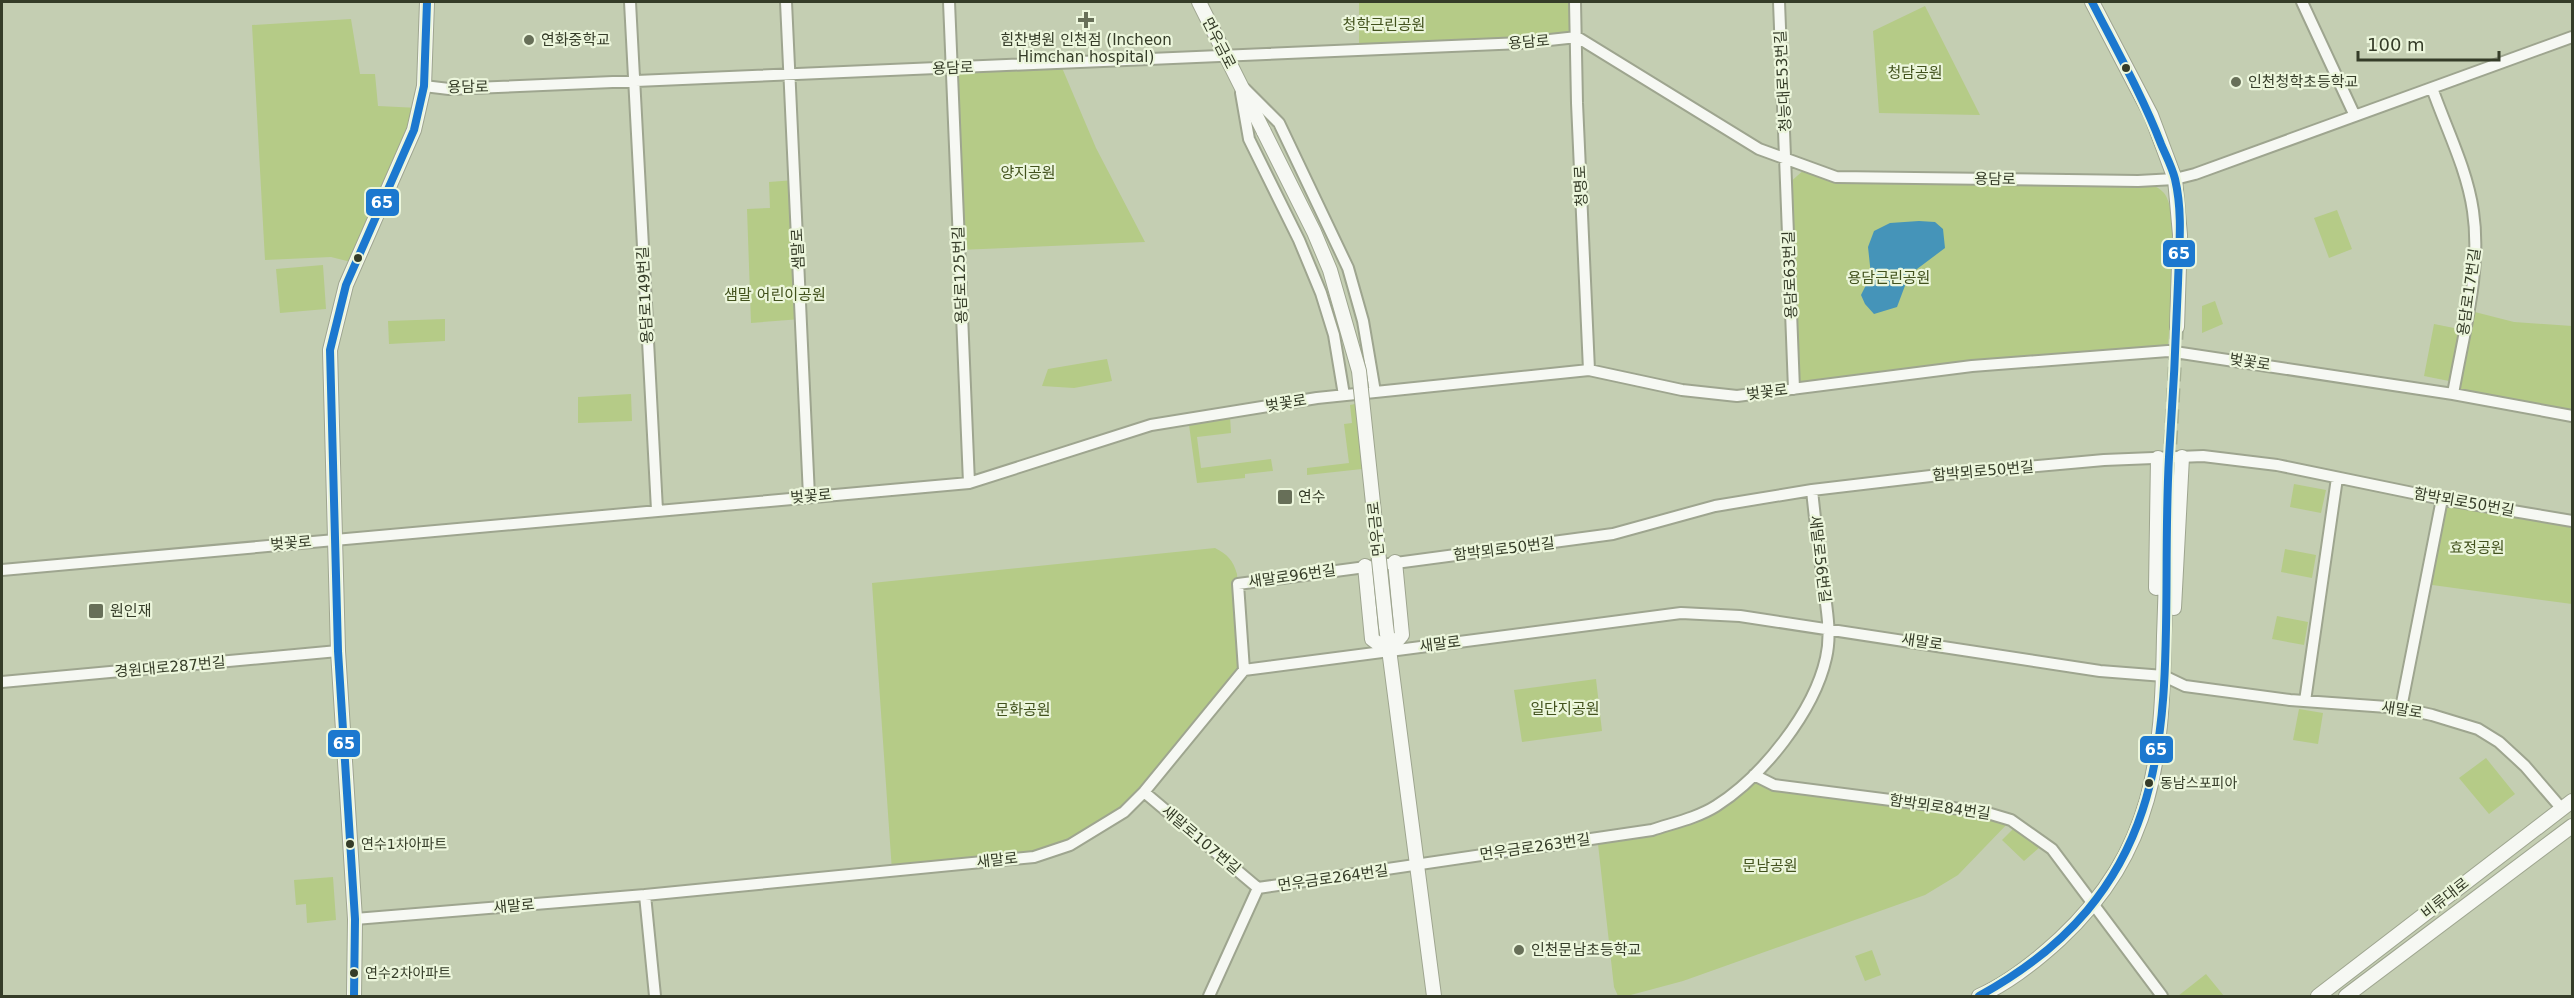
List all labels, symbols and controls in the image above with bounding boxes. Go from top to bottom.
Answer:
marker: 힘찬병원 인천점 (Incheon Himchan hospital) [1077,11,1095,29]
street label: 먼우금로 [1198,14,1240,72]
park label: 청학근린공원 [1343,16,1425,34]
scale bar [2358,24,2499,62]
street label: 청능대로53번길 [1771,30,1795,132]
place label: 연화중학교 [541,31,610,49]
place label: 힘찬병원 인천점 (Incheon Himchan hospital) [1000,31,1172,66]
street label: 용담로 [1508,31,1550,53]
marker: 연화중학교 [522,33,536,47]
text: 100 m [2367,34,2425,55]
street label: 용담로 [932,58,974,78]
unlabelled marker [2120,62,2132,74]
park label: 청담공원 [1887,64,1943,82]
place label: 인천청학초등학교 [2248,73,2358,91]
marker: 인천청학초등학교 [2229,75,2243,89]
street label: 용담로 [447,78,489,96]
park label: 양지공원 [1000,164,1056,182]
street label: 청명로 [1571,165,1591,207]
street label: 용담로 [1974,170,2016,188]
line badge: 65 [365,188,400,217]
text: 65 [371,193,393,212]
street label: 용담로125번길 [949,226,971,324]
street label: 샘말로 [788,228,808,270]
street label: 용담로63번길 [1779,231,1801,319]
line badge: 65 [2162,239,2196,268]
text: 65 [2168,244,2190,263]
street label: 용담로149번길 [633,246,657,344]
street label: 용담로17번길 [2454,247,2484,337]
unlabelled marker [352,252,364,264]
park label: 용담근린공원 [1848,269,1930,287]
park label: 샘말 어린이공원 [724,286,826,304]
street label: 벚꽃로 [2228,350,2272,374]
street label: 벚꽃로 [1745,381,1789,403]
street label: 벚꽃로 [1264,391,1308,415]
street label: 함박뫼로50번길 [1931,458,2035,484]
street label: 함박뫼로50번길 [2412,484,2516,520]
street label: 벚꽃로 [790,485,832,507]
marker: 연수 [1276,488,1294,506]
place label: 연수 [1298,488,1326,506]
street label: 먼우금로 [1364,501,1388,557]
street label: 새말로56번길 [1806,514,1834,604]
street label: 벚꽃로 [270,532,312,554]
street label: 함박뫼로50번길 [1452,534,1556,564]
park label: 효정공원 [2449,539,2505,557]
street label: 새말로96번길 [1247,561,1337,591]
marker: 원인재 [87,602,105,620]
place label: 원인재 [110,602,151,620]
street label: 새말로 [1900,630,1944,654]
street label: 새말로 [1418,633,1462,655]
street label: 경원대로287번길 [114,653,226,681]
street label: 새말로 [2380,698,2424,722]
park label: 일단지공원 [1530,700,1600,718]
park label: 문화공원 [995,701,1051,719]
line badge: 65 [327,729,361,758]
text: 65 [333,734,355,753]
line badge: 65 [2139,735,2174,764]
text: 65 [2145,740,2167,759]
place label: 동남스포피아 [2160,775,2237,791]
marker: 동남스포피아 [2143,777,2155,789]
street label: 함박뫼로84번길 [1888,791,1992,823]
street label: 새말로107번길 [1158,802,1244,878]
street label: 먼우금로263번길 [1479,830,1591,864]
place label: 연수1차아파트 [361,836,447,852]
marker: 연수1차아파트 [344,838,356,850]
street label: 새말로 [975,849,1019,871]
park label: 문남공원 [1742,857,1798,875]
street label: 먼우금로264번길 [1277,861,1389,895]
street label: 비류대로 [2418,874,2472,922]
street label: 새말로 [493,895,535,917]
place label: 인천문남초등학교 [1531,941,1641,959]
marker: 인천문남초등학교 [1512,943,1526,957]
place label: 연수2차아파트 [365,965,451,981]
marker: 연수2차아파트 [348,967,360,979]

